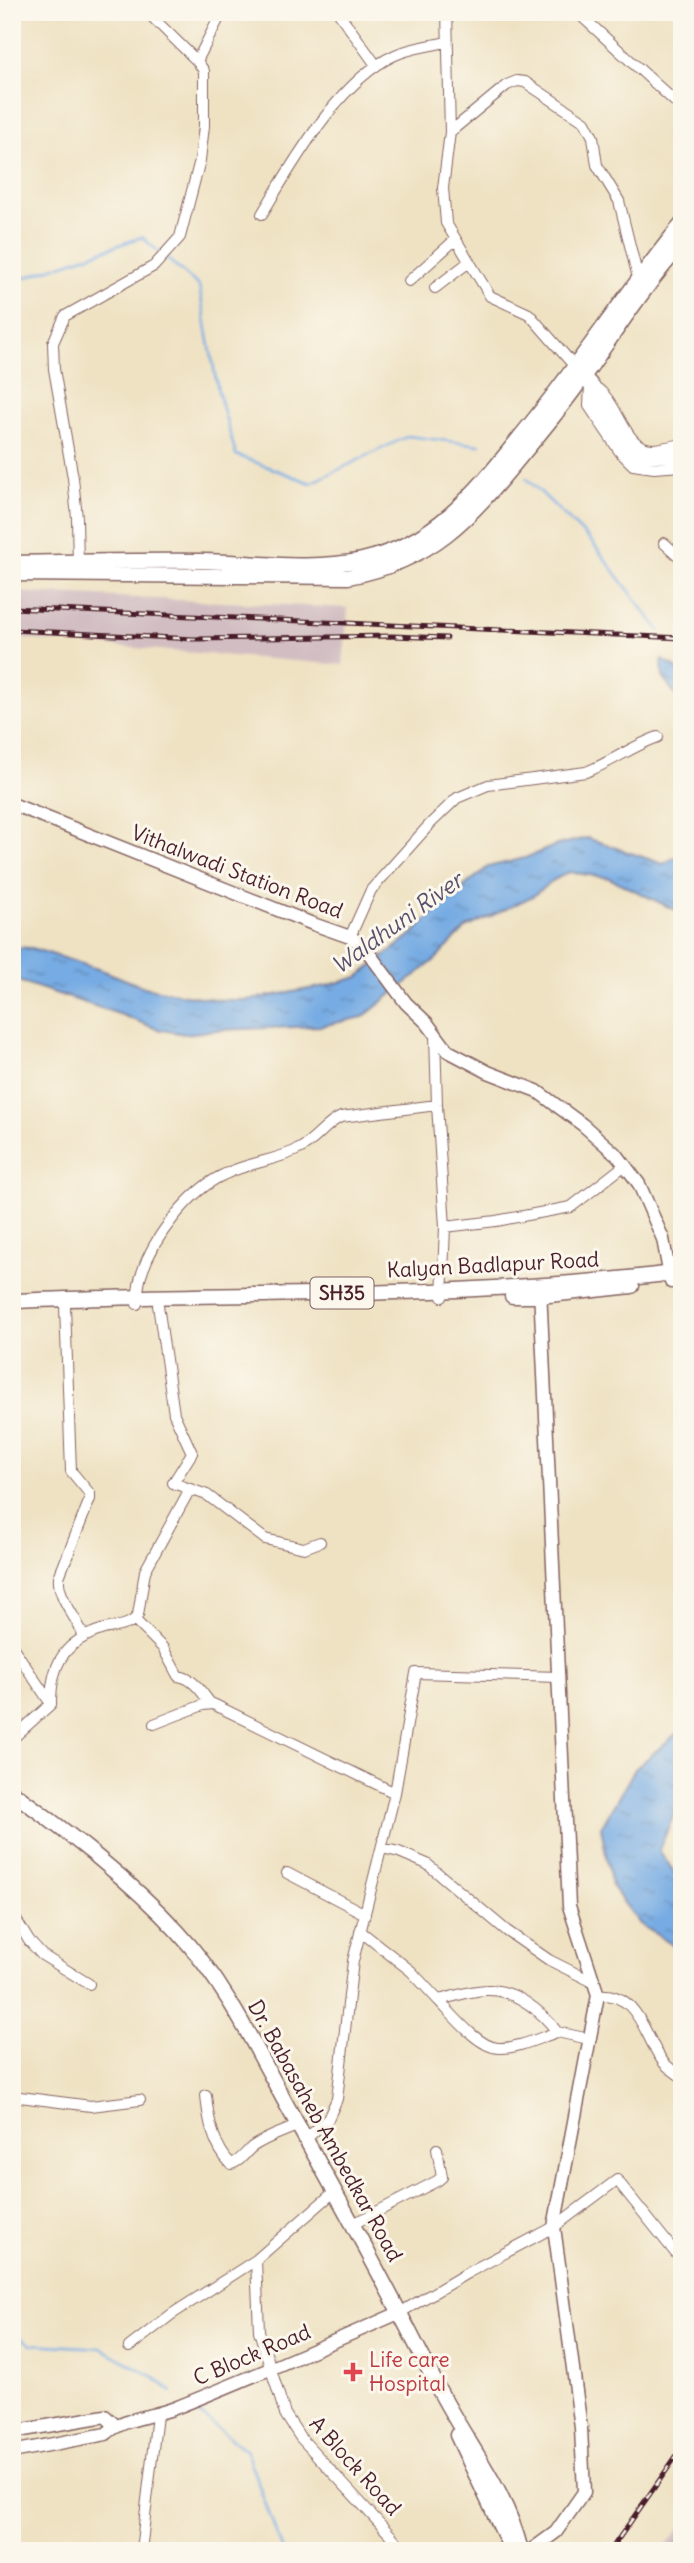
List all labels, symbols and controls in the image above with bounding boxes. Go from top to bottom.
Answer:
street label: Vithalwadi Station Road [128,819,347,924]
water label: Waldhuni River [325,864,470,980]
street label: Kalyan Badlapur Road [386,1245,600,1284]
road number: SH35 [310,1278,374,1308]
street label: Dr. Babasaheb Ambedkar Road [242,1995,409,2266]
street label: C Block Road [189,2318,314,2391]
place label: Life care Hospital [369,2346,450,2397]
marker: Life care Hospital [343,2362,363,2382]
street label: A Block Road [304,2410,407,2521]

